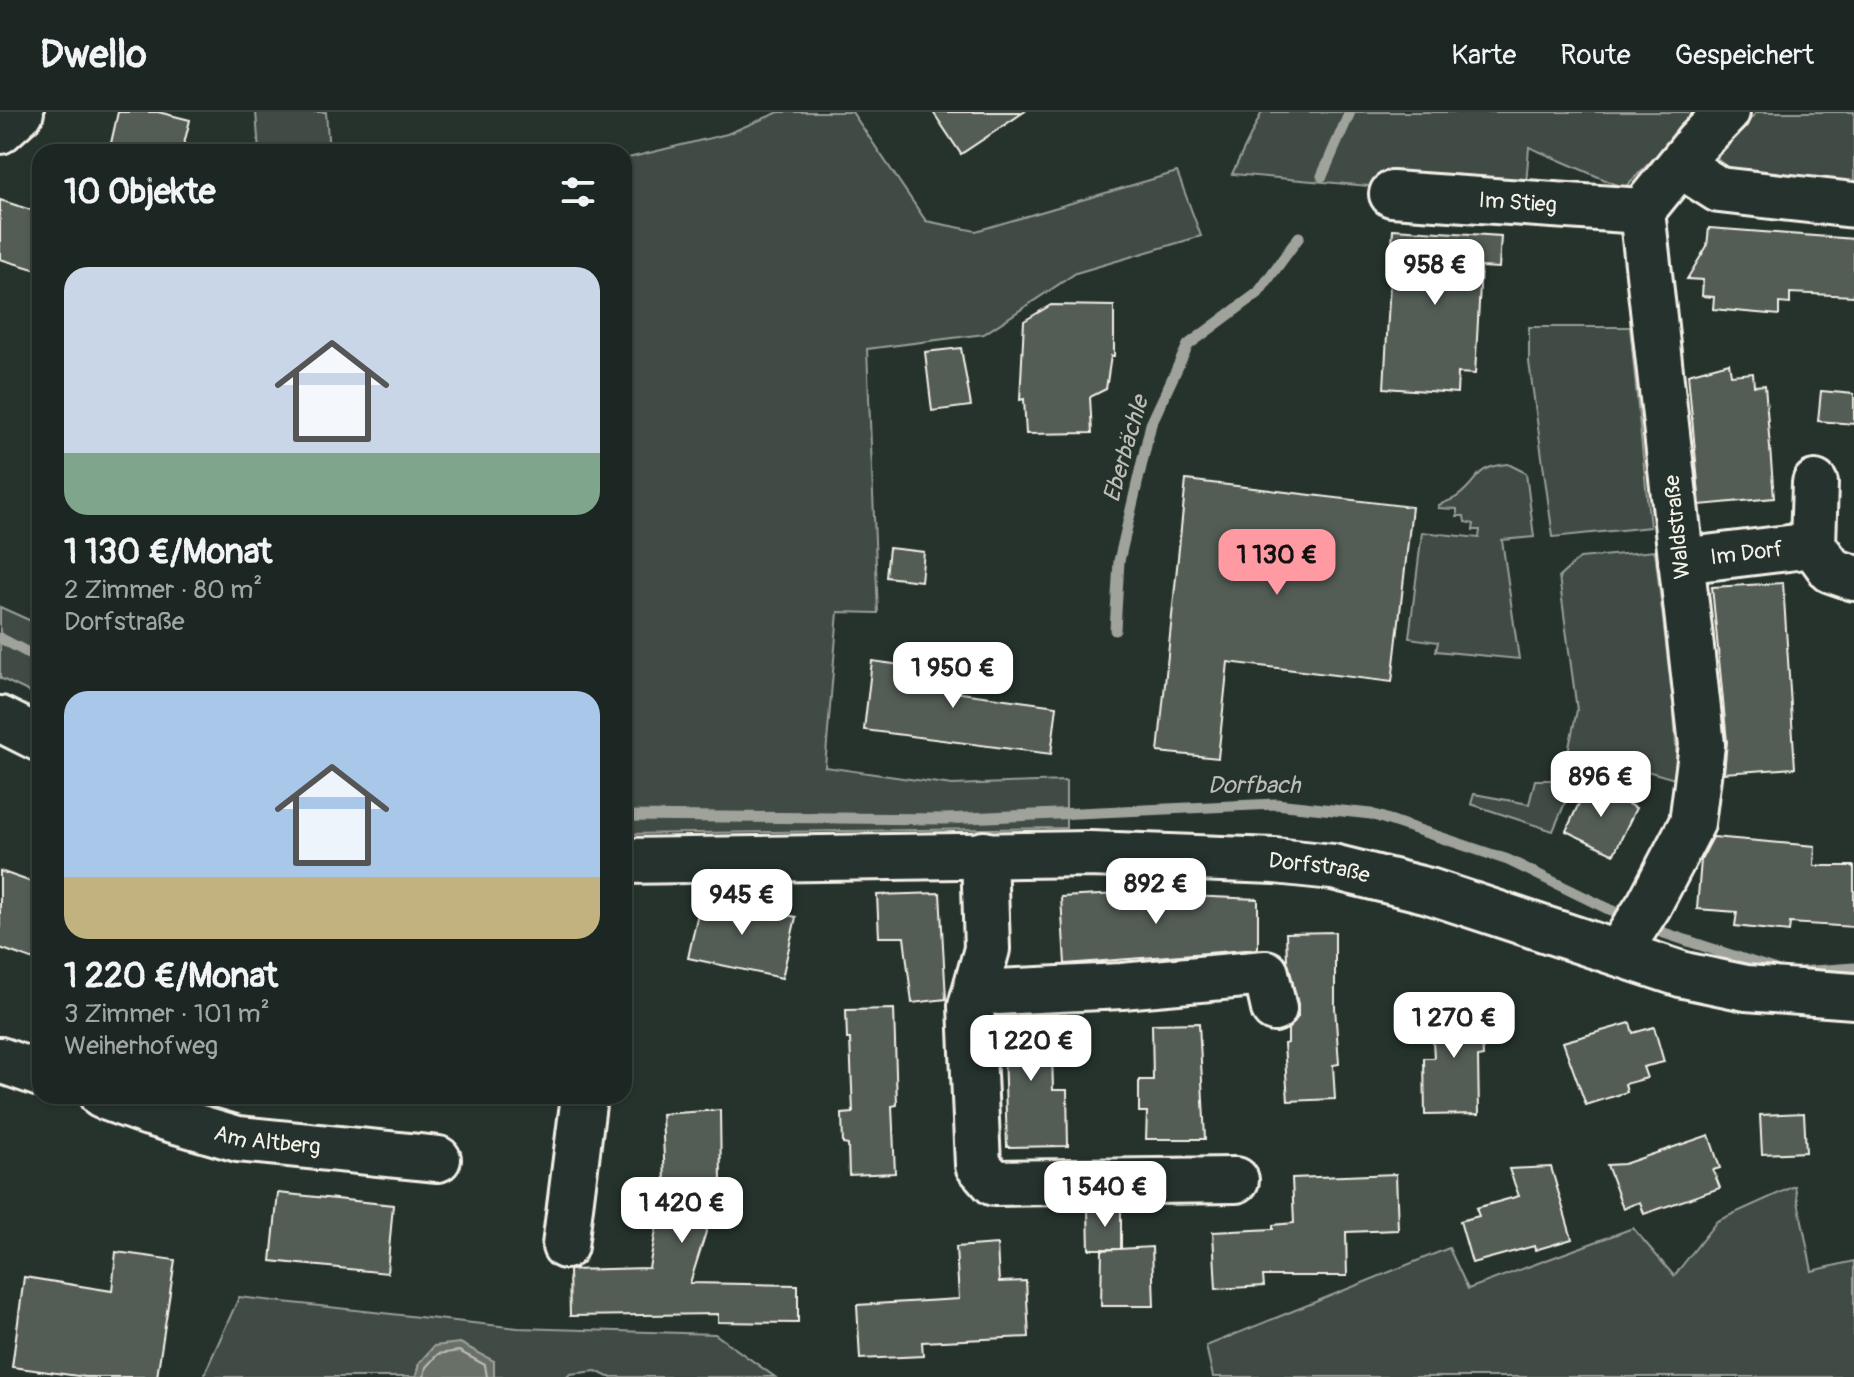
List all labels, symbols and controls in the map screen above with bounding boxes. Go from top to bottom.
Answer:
text: Dwello [40,31,147,79]
text: Karte [1451,38,1516,73]
text: Route [1560,38,1631,73]
text: Gespeichert [1675,38,1814,73]
icon: filters [556,170,600,214]
text: 10 Objekte [64,171,215,214]
street label: Im Stieg [1478,186,1558,219]
pin: 958 € [1379,239,1491,307]
text: 958 € [1403,249,1467,281]
icon: home [260,319,404,463]
water label: Eberbächle [1097,391,1156,505]
street label: Waldstraße [1658,473,1696,581]
pin: 1 130 € [1203,529,1351,597]
text: 1 130 €/Monat [64,531,272,574]
street label: Im Dorf [1709,535,1784,571]
text: 1 130 € [1236,539,1318,571]
text: 2 Zimmer · 80 m² [64,574,262,606]
text: Dorfstraße [64,606,185,638]
pin: 1 950 € [879,642,1027,710]
text: 1 950 € [911,652,995,684]
icon: home [260,743,404,887]
pin: 896 € [1545,751,1657,819]
text: 896 € [1569,761,1633,793]
water label: Dorfbach [1208,771,1302,800]
street label: Dorfstraße [1267,846,1373,890]
pin: 892 € [1100,858,1212,926]
text: 892 € [1124,868,1188,900]
pin: 945 € [686,869,798,937]
text: 945 € [709,879,775,911]
text: 1 220 €/Monat [64,955,278,998]
pin: 1 270 € [1380,992,1528,1060]
text: 3 Zimmer · 101 m² [64,998,270,1030]
text: 1 270 € [1412,1002,1496,1034]
pin: 1 220 € [957,1015,1105,1083]
text: 1 220 € [988,1025,1074,1057]
text: Weiherhofweg [64,1030,218,1062]
street label: Am Altberg [211,1119,322,1161]
pin: 1 540 € [1031,1161,1179,1229]
text: 1 540 € [1062,1171,1148,1203]
pin: 1 420 € [608,1177,756,1245]
text: 1 420 € [639,1187,725,1219]

